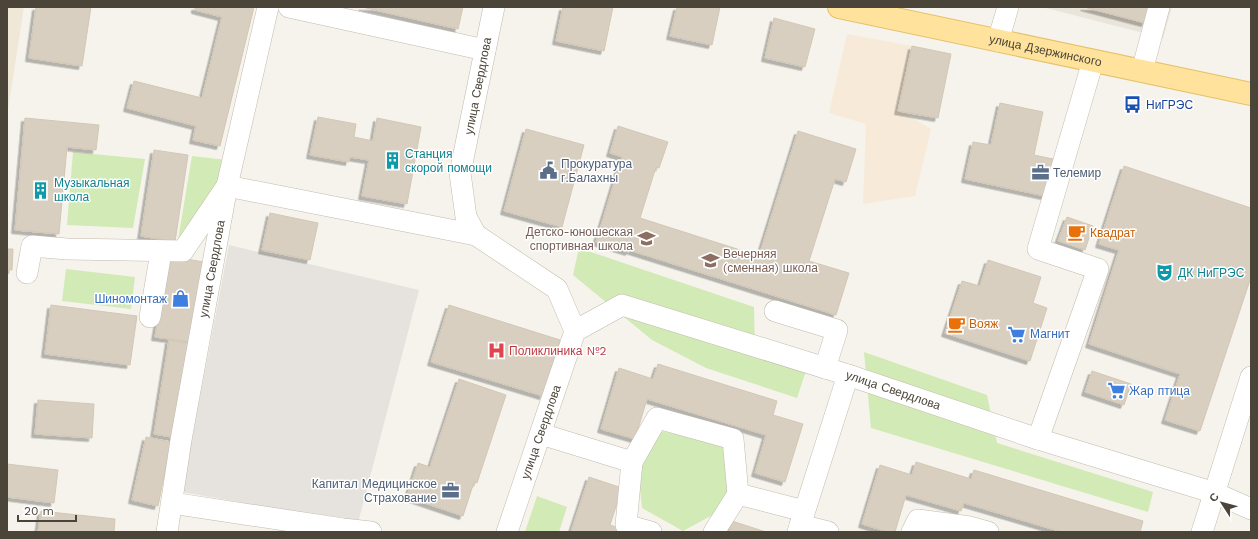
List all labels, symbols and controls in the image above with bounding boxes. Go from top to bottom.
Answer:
street label: улица Дзержинского [988,32,1103,69]
street label: улица Свердлова [462,36,494,136]
bus stop icon: НиГРЭС [1123,95,1143,115]
place label: НиГРЭС [1146,98,1193,112]
place label: Станция скорой помощи [405,147,492,175]
building icon: Станция скорой помощи [382,151,402,171]
place label: Прокуратура г.Балахны [561,157,632,185]
public building icon: Прокуратура г.Балахны [538,161,558,181]
office icon: Телемир [1030,163,1050,183]
place label: Телемир [1053,166,1102,180]
place label: Музыкальная школа [54,176,130,204]
building icon: Музыкальная школа [31,180,51,200]
street label: улица Свердлова [196,219,228,319]
cafe icon: Квадрат [1067,223,1087,243]
place label: Детско-юношеская спортивная школа [526,225,633,253]
place label: Квадрат [1090,226,1136,240]
school or university icon: Детско-юношеская спортивная школа [636,229,656,249]
place label: Вечерняя (сменная) школа [723,247,818,275]
school or university icon: Вечерняя (сменная) школа [700,251,720,271]
theatre icon: ДК НиГРЭС [1155,263,1175,283]
place label: ДК НиГРЭС [1178,266,1245,280]
shop icon: Шиномонтаж [170,289,190,309]
place label: Шиномонтаж [94,292,167,306]
cafe icon: Вояж [946,314,966,334]
place label: Вояж [969,317,998,331]
supermarket icon: Магнит [1007,324,1027,344]
place label: Магнит [1030,327,1071,341]
hospital icon: Поликлиника №2 [486,341,506,361]
place label: Поликлиника №2 [509,344,607,358]
street label: улица Свердлова [844,368,943,413]
supermarket icon: Жар птица [1106,381,1126,401]
street label: улица Свердлова [518,383,564,481]
place label: Жар птица [1129,384,1190,398]
place label: Капитал Медицинское Страхование [312,477,437,505]
office icon: Капитал Медицинское Страхование [440,481,460,501]
north arrow [1202,483,1242,523]
text: С [1207,490,1222,504]
scale bar [18,497,76,523]
text: 20 m [24,504,54,518]

